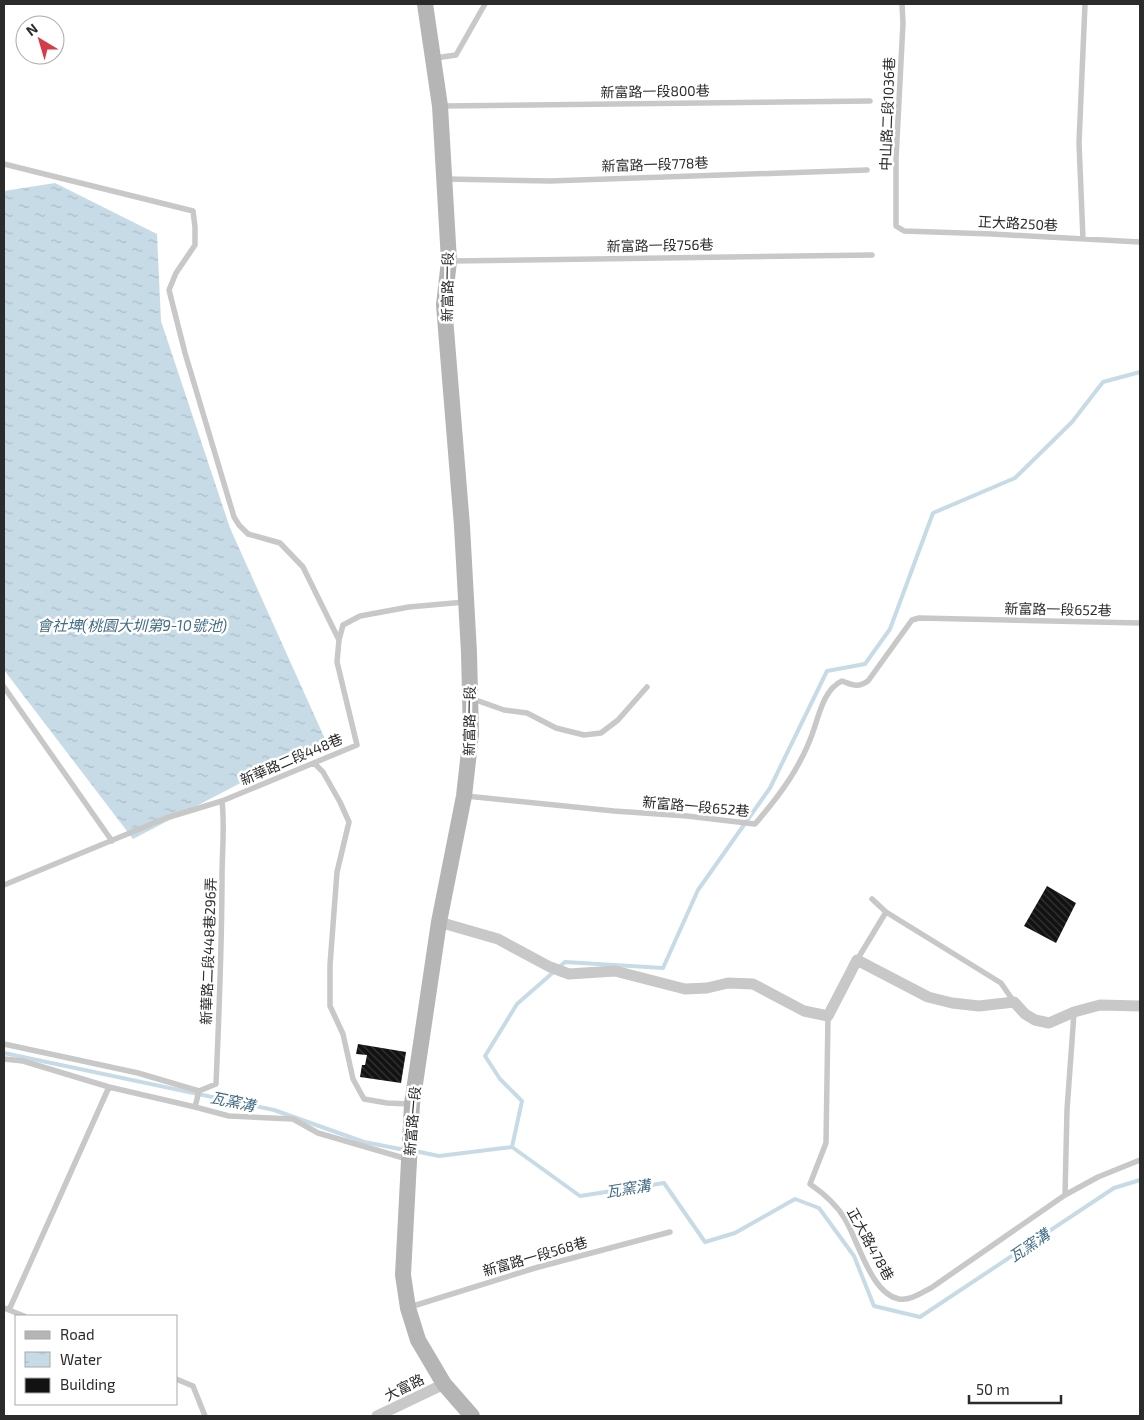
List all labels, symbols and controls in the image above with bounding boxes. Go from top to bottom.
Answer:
north arrow [15,15,65,65]
text: N [22,20,41,39]
street label: 中山路二段1036巷 [877,57,897,171]
street label: 新富路一段800巷 [600,82,710,100]
street label: 新富路一段778巷 [601,154,709,174]
street label: 正大路250巷 [978,212,1058,234]
street label: 新富路一段756巷 [607,236,713,254]
street label: 新富路一段 [438,252,456,322]
street label: 新富路一段652巷 [1004,600,1112,618]
water label: 會社埤(桃園大圳第9-10號池) [37,616,228,634]
street label: 新富路一段 [460,686,478,756]
street label: 新華路二段448巷 [237,730,345,788]
street label: 新富路一段652巷 [642,793,750,819]
street label: 新華路二段448巷296弄 [197,877,219,1025]
street label: 新富路一段 [400,1085,424,1157]
water label: 瓦窯溝 [209,1088,259,1115]
water label: 瓦窯溝 [604,1175,654,1200]
street label: 正大路478巷 [844,1205,898,1283]
water label: 瓦窯溝 [1005,1224,1054,1265]
street label: 新富路一段568巷 [481,1233,589,1279]
legend [15,1315,178,1405]
text: Road [60,1325,95,1343]
text: Water [60,1350,102,1368]
street label: 大富路 [381,1370,427,1404]
scale bar [969,1372,1062,1404]
text: Building [60,1375,116,1393]
text: 50 m [976,1380,1010,1398]

